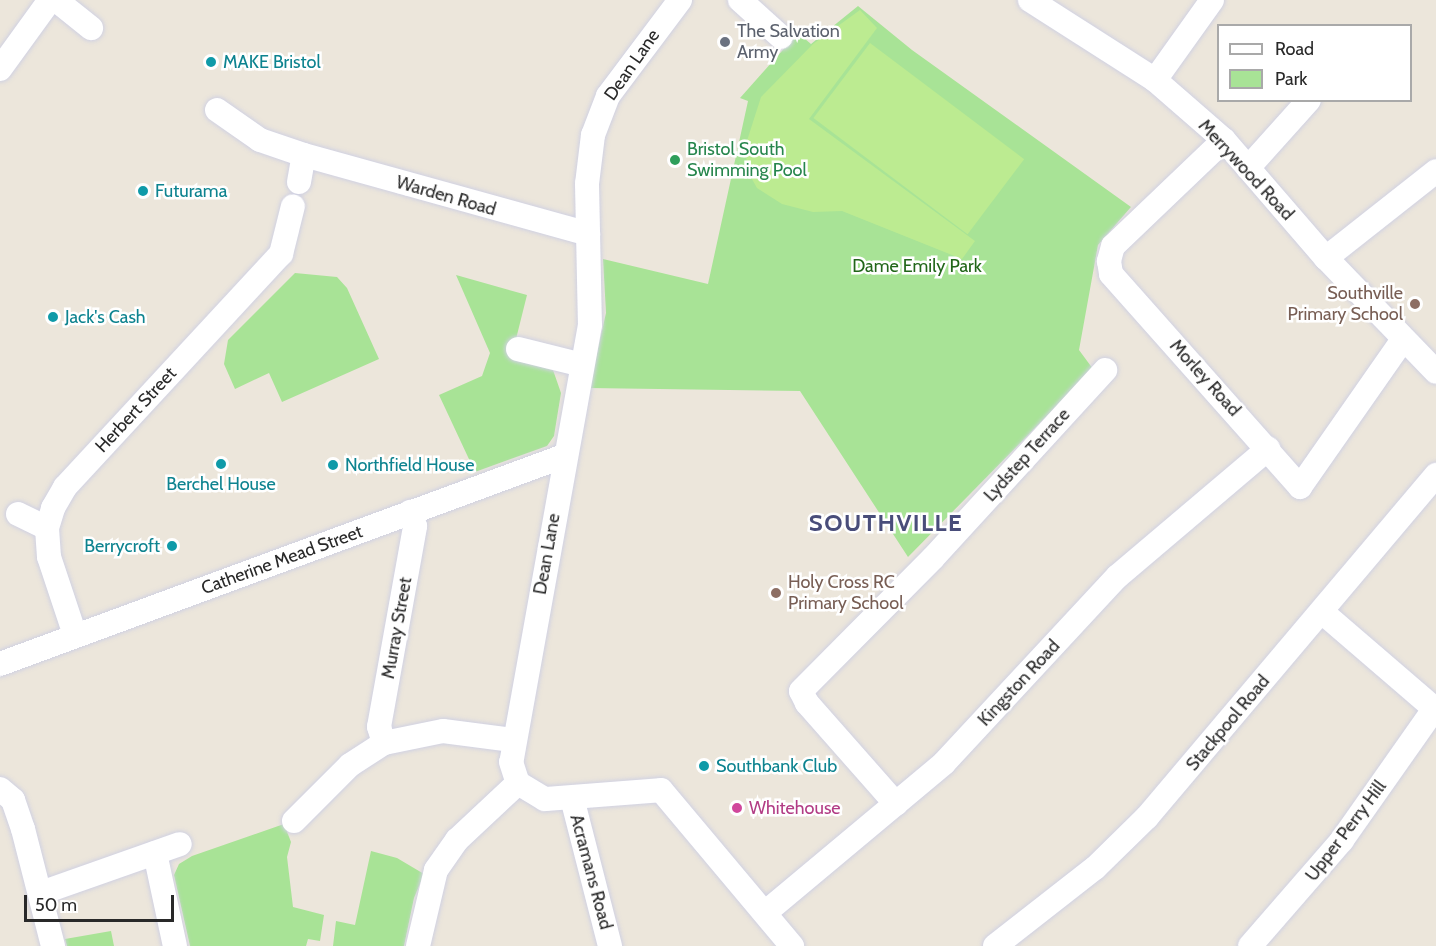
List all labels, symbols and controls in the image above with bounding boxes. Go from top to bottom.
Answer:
place label: The Salvation Army [737,21,840,63]
legend [1217,24,1412,102]
street label: Dean Lane [600,25,664,105]
marker: The Salvation Army [718,35,732,49]
text: Road [1275,38,1314,60]
place label: MAKE Bristol [223,51,321,73]
marker: MAKE Bristol [204,55,218,69]
text: Park [1275,68,1307,90]
street label: Merrywood Road [1194,115,1298,225]
place label: Bristol South Swimming Pool [687,139,807,182]
marker: Bristol South Swimming Pool [668,153,682,167]
street label: Warden Road [394,171,498,221]
place label: Futurama [155,180,227,202]
marker: Futurama [136,184,150,198]
park label: Dame Emily Park [852,255,982,277]
place label: Southville Primary School [1288,283,1403,326]
marker: Southville Primary School [1408,297,1422,311]
place label: Jack's Cash [65,306,146,328]
marker: Jack's Cash [46,310,60,324]
street label: Morley Road [1165,335,1245,421]
street label: Herbert Street [91,363,181,457]
street label: Lydstep Terrace [980,404,1074,506]
place label: Northfield House [345,454,474,476]
marker: Berchel House [214,457,228,471]
marker: Northfield House [326,458,340,472]
place label: Berchel House [166,473,276,495]
district label: SOUTHVILLE [809,509,963,537]
street label: Dean Lane [529,512,565,596]
street label: Catherine Mead Street [198,521,366,599]
place label: Berrycroft [84,535,160,557]
marker: Berrycroft [165,539,179,553]
place label: Holy Cross RC Primary School [788,572,903,614]
street label: Murray Street [377,576,417,680]
marker: Holy Cross RC Primary School [769,586,783,600]
street label: Kingston Road [974,635,1064,731]
street label: Stackpool Road [1182,671,1274,775]
place label: Southbank Club [716,755,837,777]
marker: Southbank Club [697,759,711,773]
street label: Upper Perry Hill [1301,776,1391,886]
place label: Whitehouse [749,797,841,819]
marker: Whitehouse [730,801,744,815]
street label: Acramans Road [565,812,617,932]
scale bar [27,883,177,921]
text: 50 m [35,894,77,916]

